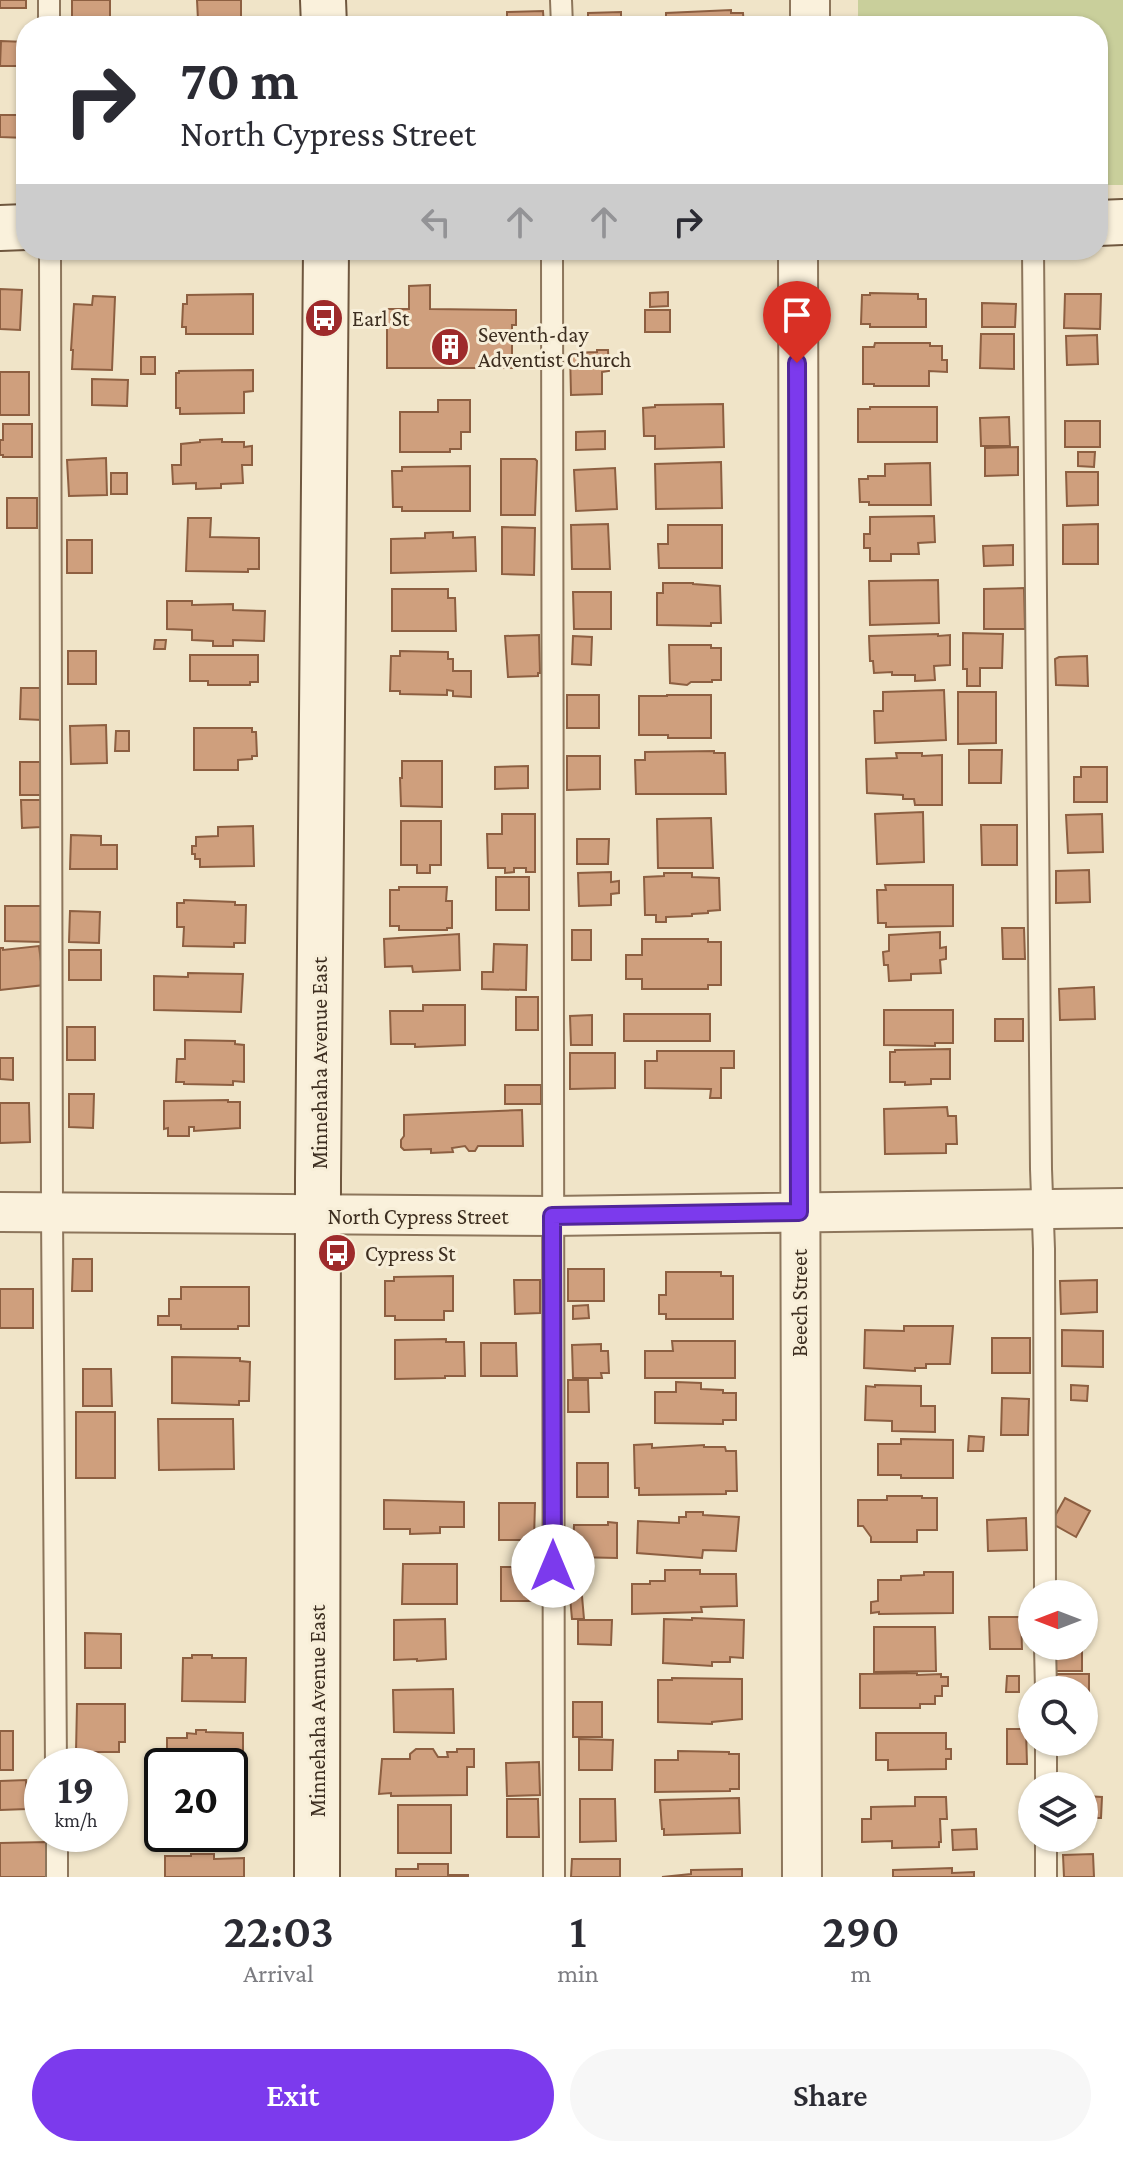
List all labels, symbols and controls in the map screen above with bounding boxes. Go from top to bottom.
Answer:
icon: right [48,48,152,152]
text: 70 m [180,49,299,111]
text: North Cypress Street [180,114,476,154]
icon: left [414,200,458,244]
icon: ahead [498,200,542,244]
icon: ahead [582,200,626,244]
icon: right [666,200,710,244]
pin [763,281,831,363]
icon: arrive [775,293,819,337]
bus stop icon: Earl St [303,297,345,339]
place label: Earl St [352,306,410,331]
place label: Seventh-day Adventist Church [478,322,631,372]
building icon: Seventh-day Adventist Church [429,326,471,368]
street label: Minnehaha Avenue East [307,956,332,1169]
street label: North Cypress Street [328,1204,509,1229]
bus stop icon: Cypress St [316,1232,358,1274]
place label: Cypress St [365,1241,456,1266]
street label: Beech Street [787,1248,812,1357]
position arrow [511,1524,595,1608]
north arrow [1018,1580,1098,1660]
map controls [1018,1580,1098,1852]
street label: Minnehaha Avenue East [305,1604,330,1817]
button: search [1018,1676,1098,1756]
speed limit sign: 20 [144,1748,248,1852]
text: 19 [58,1767,94,1812]
button: layers [1018,1772,1098,1852]
text: km/h [54,1809,98,1831]
text: 22:03 [223,1904,334,1957]
text: 1 [569,1904,587,1957]
text: 290 [822,1904,900,1957]
text: Arrival [243,1959,314,1988]
text: min [557,1959,599,1988]
text: m [850,1959,871,1988]
button: Exit [32,2049,554,2141]
button: Share [570,2049,1091,2141]

